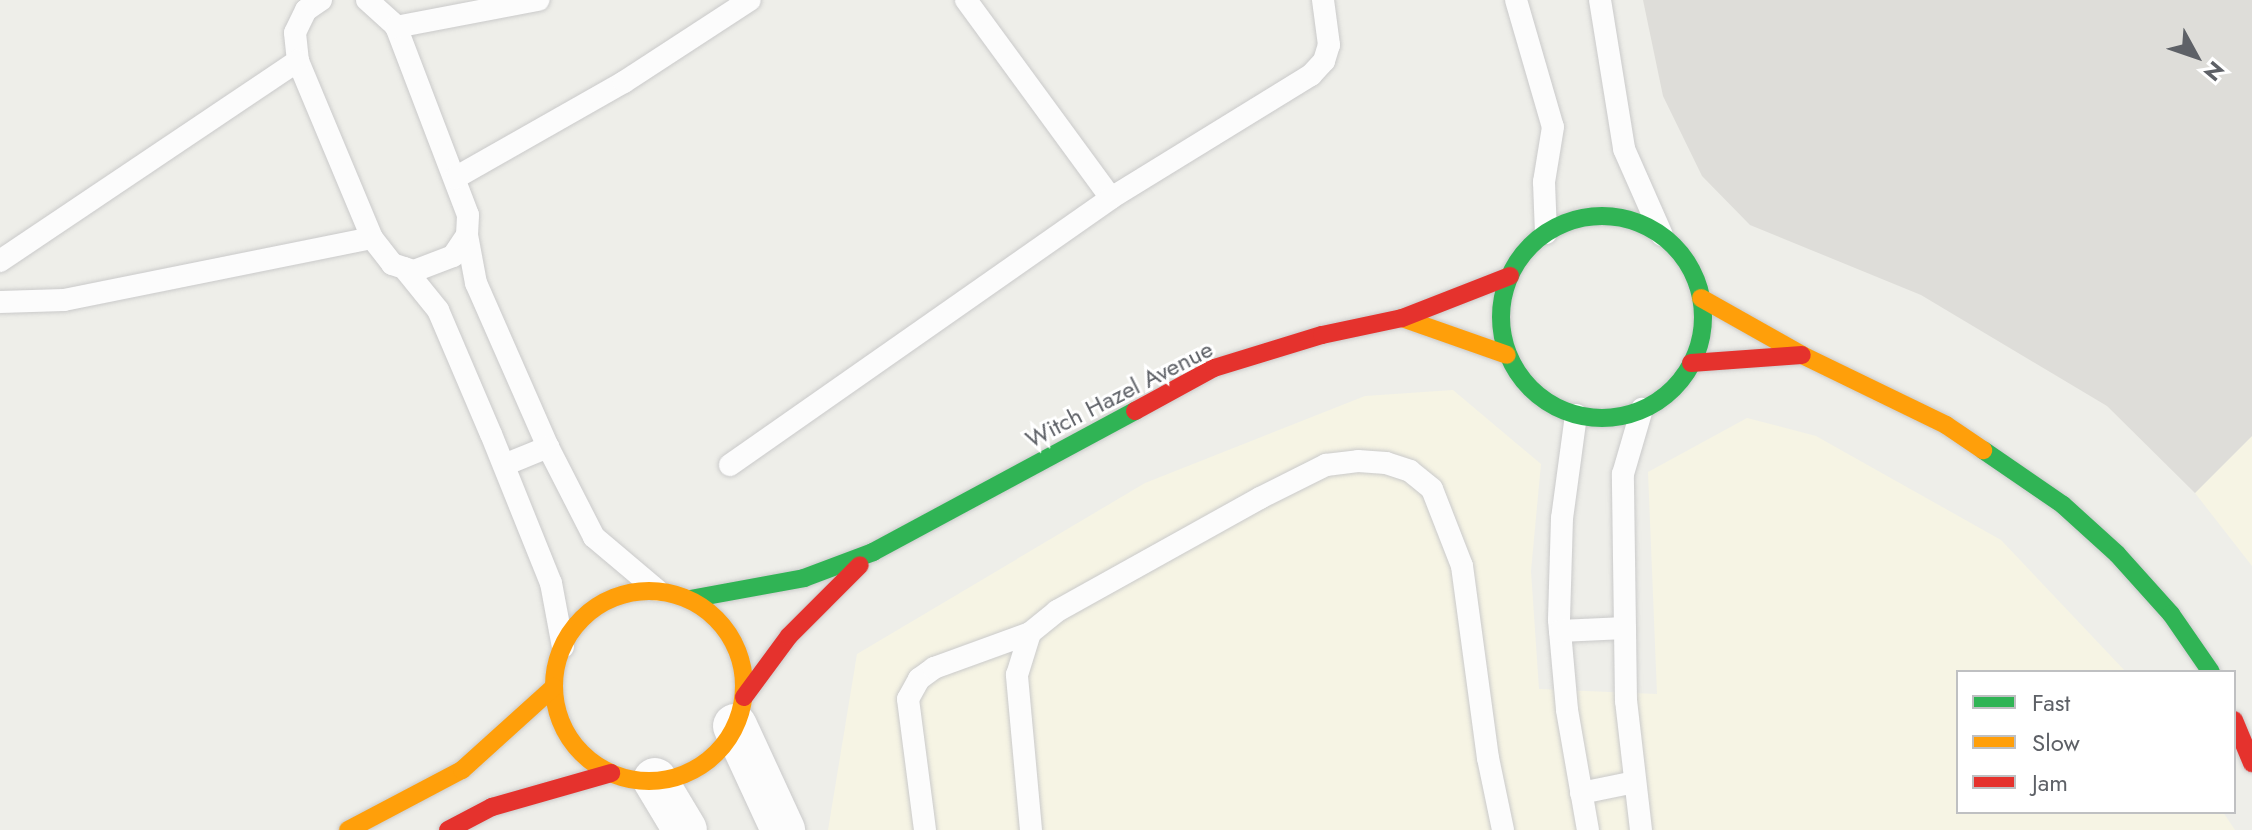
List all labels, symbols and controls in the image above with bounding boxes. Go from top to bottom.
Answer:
north arrow [2156,16,2236,96]
text: N [2197,54,2232,88]
street label: Witch Hazel Avenue [1021,334,1217,454]
legend [1956,670,2236,814]
text: Fast [2032,685,2070,720]
text: Slow [2032,725,2080,760]
text: Jam [2032,765,2068,800]

